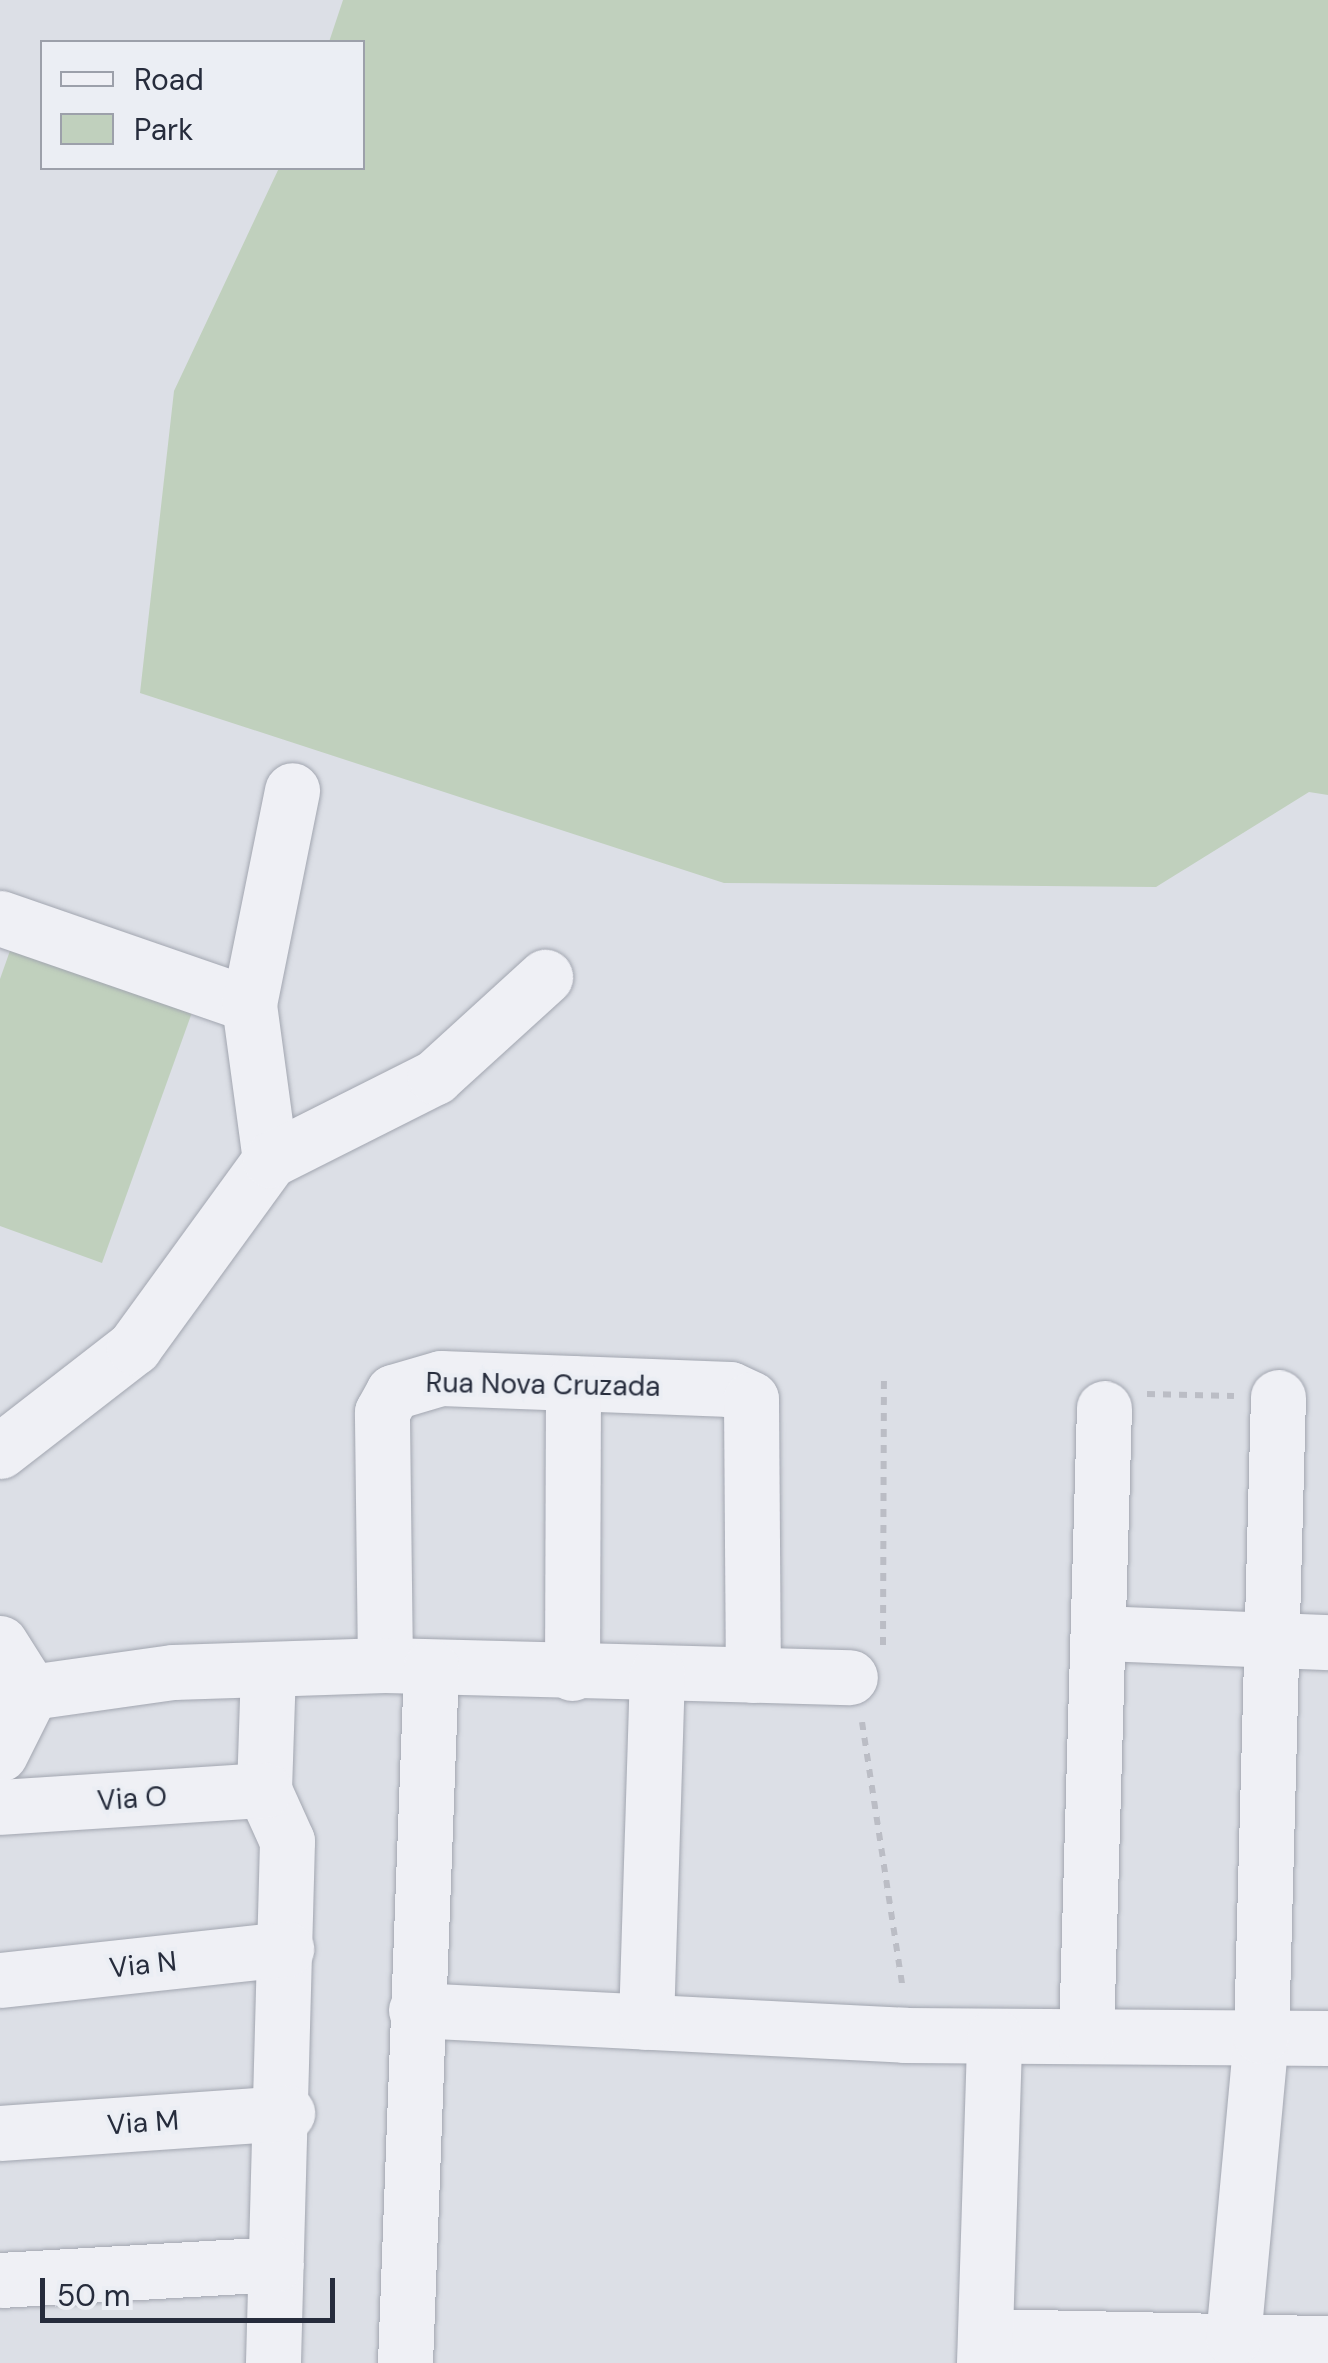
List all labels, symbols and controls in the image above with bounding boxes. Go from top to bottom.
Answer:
legend [40,40,365,170]
text: Road [134,60,204,99]
text: Park [134,110,193,149]
street label: Rua Nova Cruzada [425,1366,661,1404]
street label: Via O [96,1780,168,1818]
street label: Via N [108,1945,178,1985]
street label: Via M [106,2104,180,2142]
scale bar [45,2258,340,2320]
text: 50 m [57,2276,131,2315]

